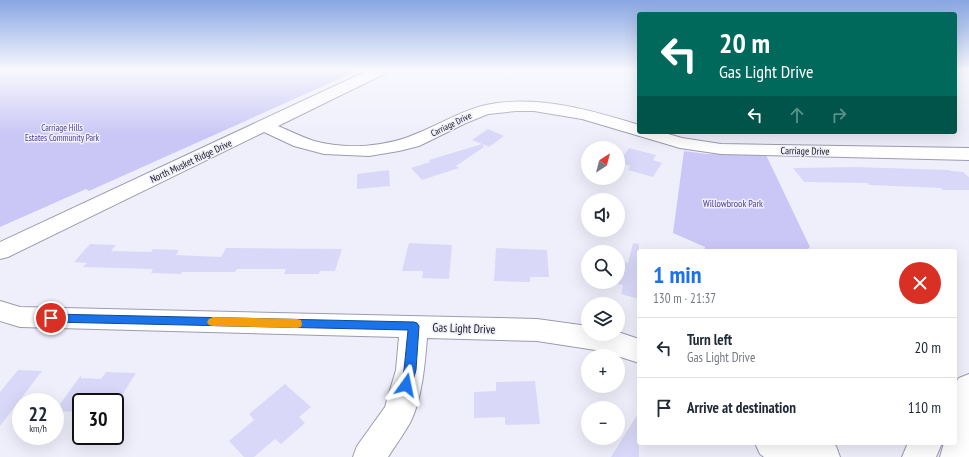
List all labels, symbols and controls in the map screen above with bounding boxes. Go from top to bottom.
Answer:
text: 20 m [719,24,770,61]
icon: left [653,28,705,80]
text: Gas Light Drive [719,60,814,83]
icon: left [744,104,766,126]
icon: ahead [786,104,808,126]
icon: right [828,104,850,126]
street label: Carriage Drive [429,109,473,139]
park label: Carriage Hills Estates Community Park [25,122,100,143]
street label: North Musket Ridge Drive [148,136,234,186]
north arrow [581,141,625,185]
map controls [581,141,625,445]
street label: Carriage Drive [780,144,830,158]
button: sound [581,193,625,237]
park label: Willowbrook Park [703,197,763,210]
button: search [581,245,625,289]
text: 1 min [653,259,701,290]
button: close [899,262,941,304]
text: 130 m · 21:37 [653,290,716,307]
button: layers [581,297,625,341]
pin [34,301,68,335]
icon: arrive [40,307,62,329]
street label: Gas Light Drive [432,319,496,337]
text: Turn left [687,330,732,349]
icon: left [653,337,675,359]
text: 20 m [915,338,941,357]
button: + [581,349,625,393]
text: Gas Light Drive [687,349,755,366]
position arrow [385,364,427,406]
speed limit sign: 30 [72,393,124,445]
icon: arrive [653,397,675,419]
text: Arrive at destination [687,398,796,417]
text: 110 m [908,398,941,417]
text: 22 [28,401,48,427]
button: − [581,401,625,445]
text: km/h [29,422,47,435]

